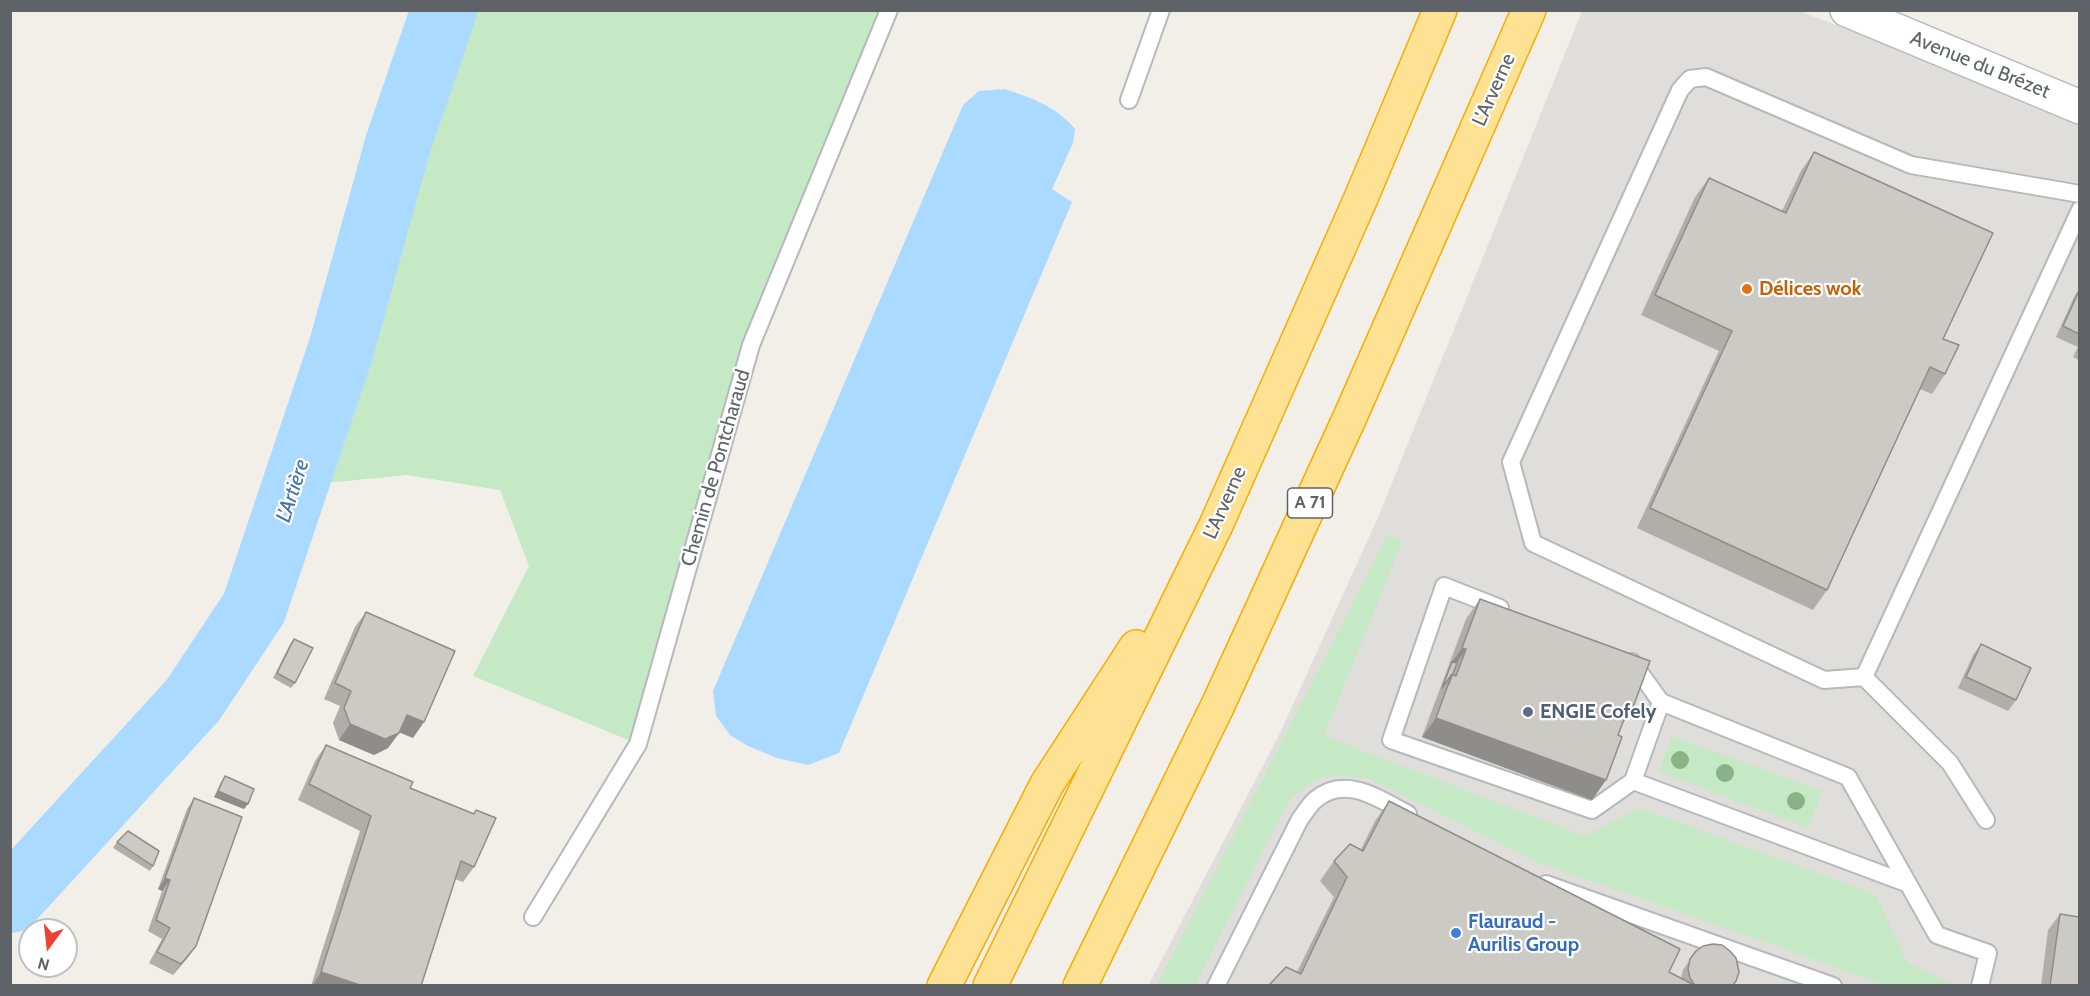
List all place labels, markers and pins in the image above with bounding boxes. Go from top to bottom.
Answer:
place label: Délices wok [1759,277,1861,301]
marker: Délices wok [1740,282,1754,296]
place label: ENGIE Cofely [1540,700,1656,724]
marker: ENGIE Cofely [1521,705,1535,719]
place label: Flauraud - Aurilis Group [1468,910,1579,957]
marker: Flauraud - Aurilis Group [1449,926,1463,940]

